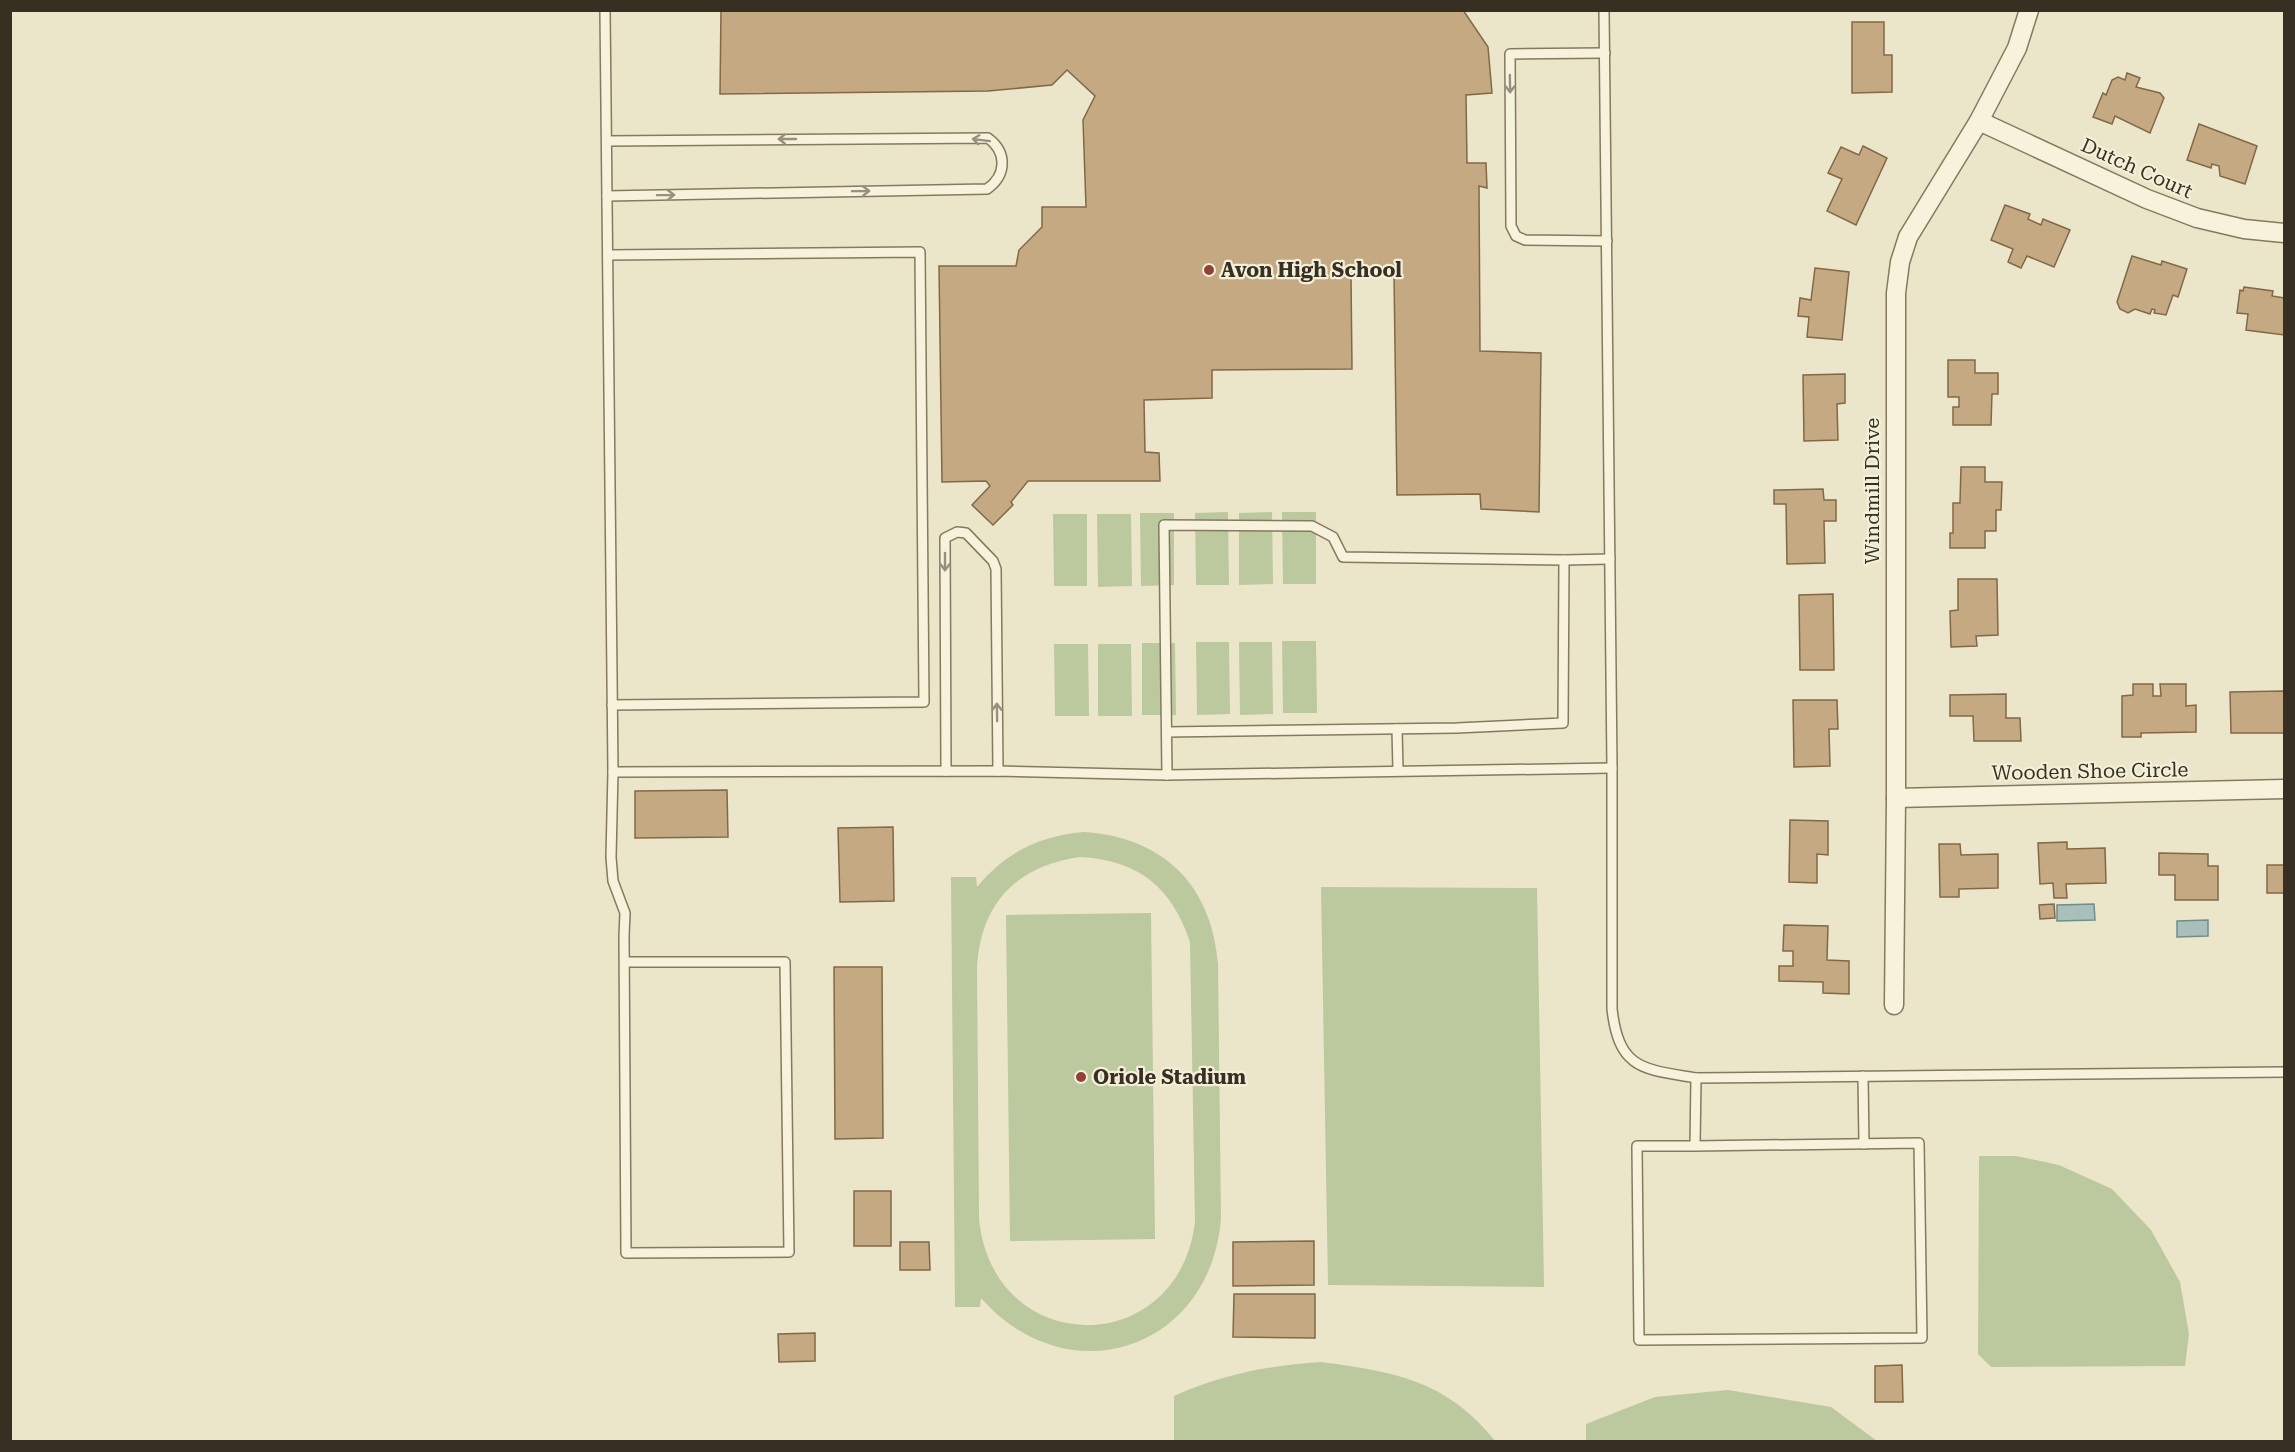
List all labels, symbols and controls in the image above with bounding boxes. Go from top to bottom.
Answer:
one-way arrow [1504,73,1516,93]
street label: Dutch Court [2078,133,2197,203]
one-way arrow [777,134,797,145]
one-way arrow [972,134,991,145]
one-way arrow [850,185,870,197]
one-way arrow [655,189,675,201]
place label: Avon High School [1221,258,1402,282]
marker: Avon High School [1202,263,1216,277]
street label: Windmill Drive [1860,418,1884,564]
one-way arrow [939,551,951,571]
one-way arrow [991,703,1003,723]
street label: Wooden Shoe Circle [1991,757,2189,785]
place label: Oriole Stadium [1093,1065,1246,1089]
marker: Oriole Stadium [1074,1070,1088,1084]

